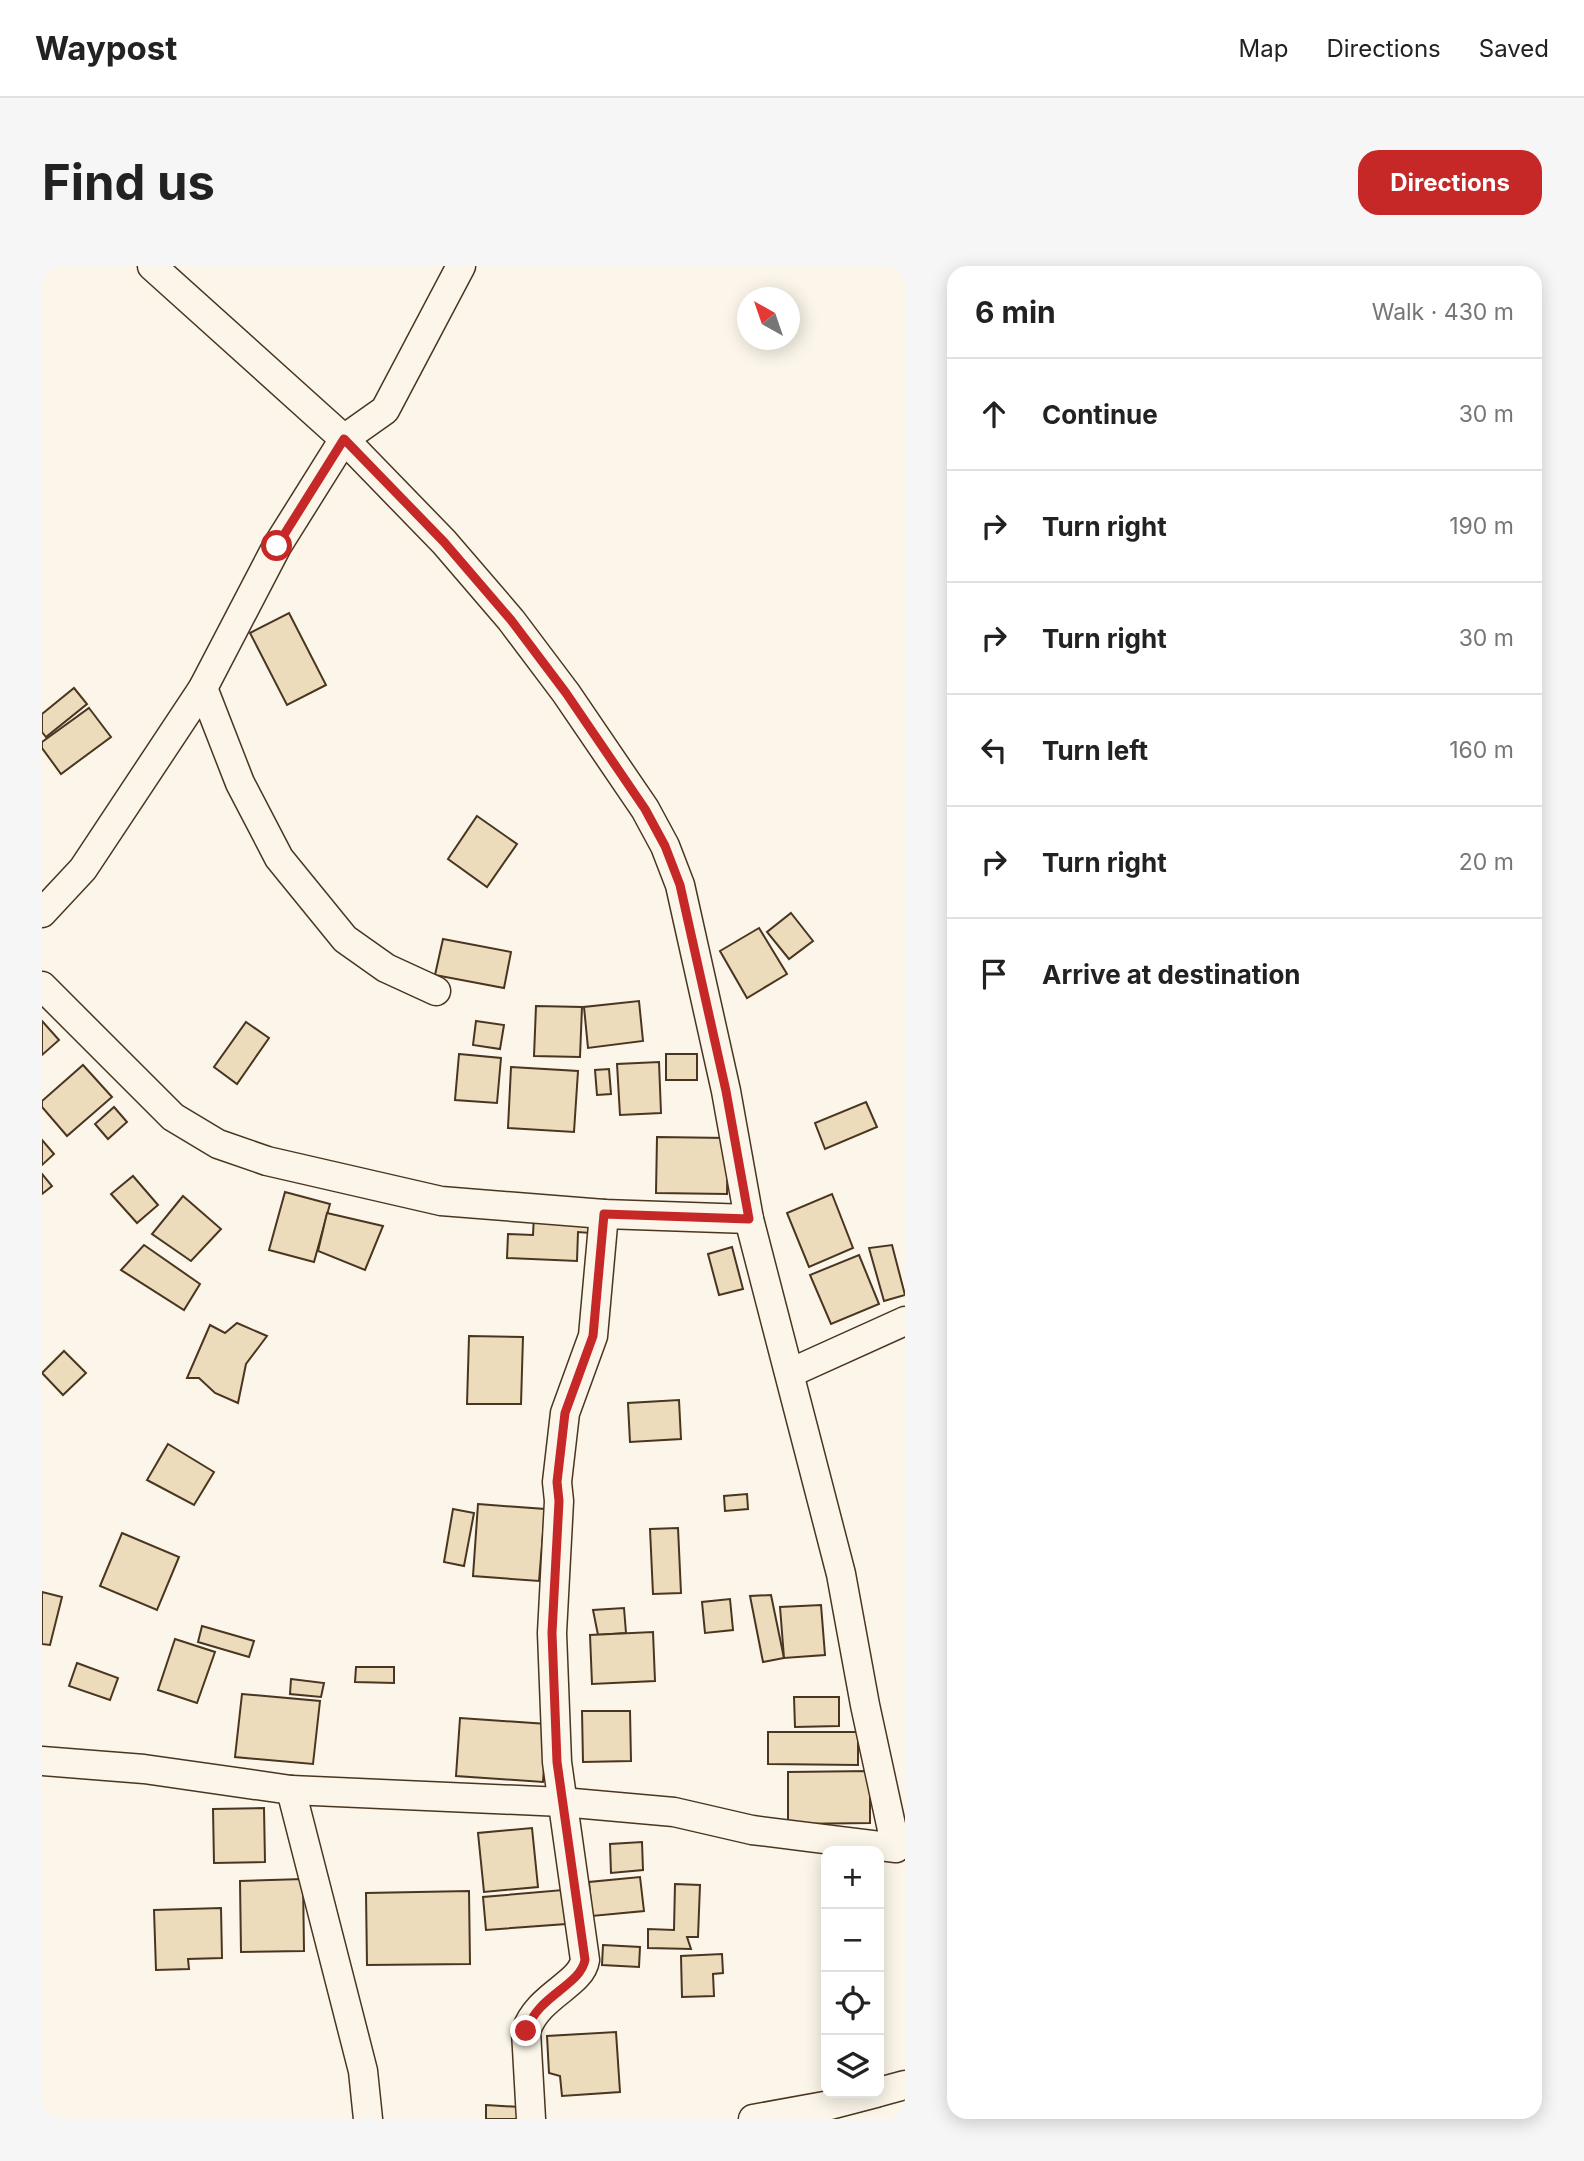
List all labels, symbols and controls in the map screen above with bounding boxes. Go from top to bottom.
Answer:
text: Waypost [35,28,177,68]
text: Map [1239,34,1288,63]
text: Directions [1326,34,1441,63]
text: Saved [1479,34,1549,63]
button: Directions [1358,150,1542,215]
text: Find us [42,153,215,212]
north arrow [737,287,800,350]
text: 6 min [975,294,1056,330]
text: Walk · 430 m [1372,298,1514,326]
icon: ahead [975,395,1013,433]
text: Continue [1042,399,1158,430]
text: 30 m [1459,400,1514,428]
icon: right [975,507,1013,545]
text: Turn right [1042,511,1167,542]
text: 190 m [1449,512,1514,540]
route start [261,530,292,561]
icon: right [975,619,1013,657]
text: Turn right [1042,623,1167,654]
text: 30 m [1459,624,1514,652]
icon: left [975,731,1013,769]
text: Turn left [1042,735,1148,766]
text: 160 m [1449,736,1514,764]
icon: right [975,843,1013,881]
text: Turn right [1042,847,1167,878]
text: 20 m [1459,848,1514,876]
icon: arrive [975,955,1013,993]
text: Arrive at destination [1042,959,1301,990]
map controls [821,1846,884,2098]
button: + [821,1846,884,1909]
button: − [821,1909,884,1972]
button: locate [821,1972,884,2035]
route end [510,2015,541,2046]
button: layers [821,2035,884,2098]

